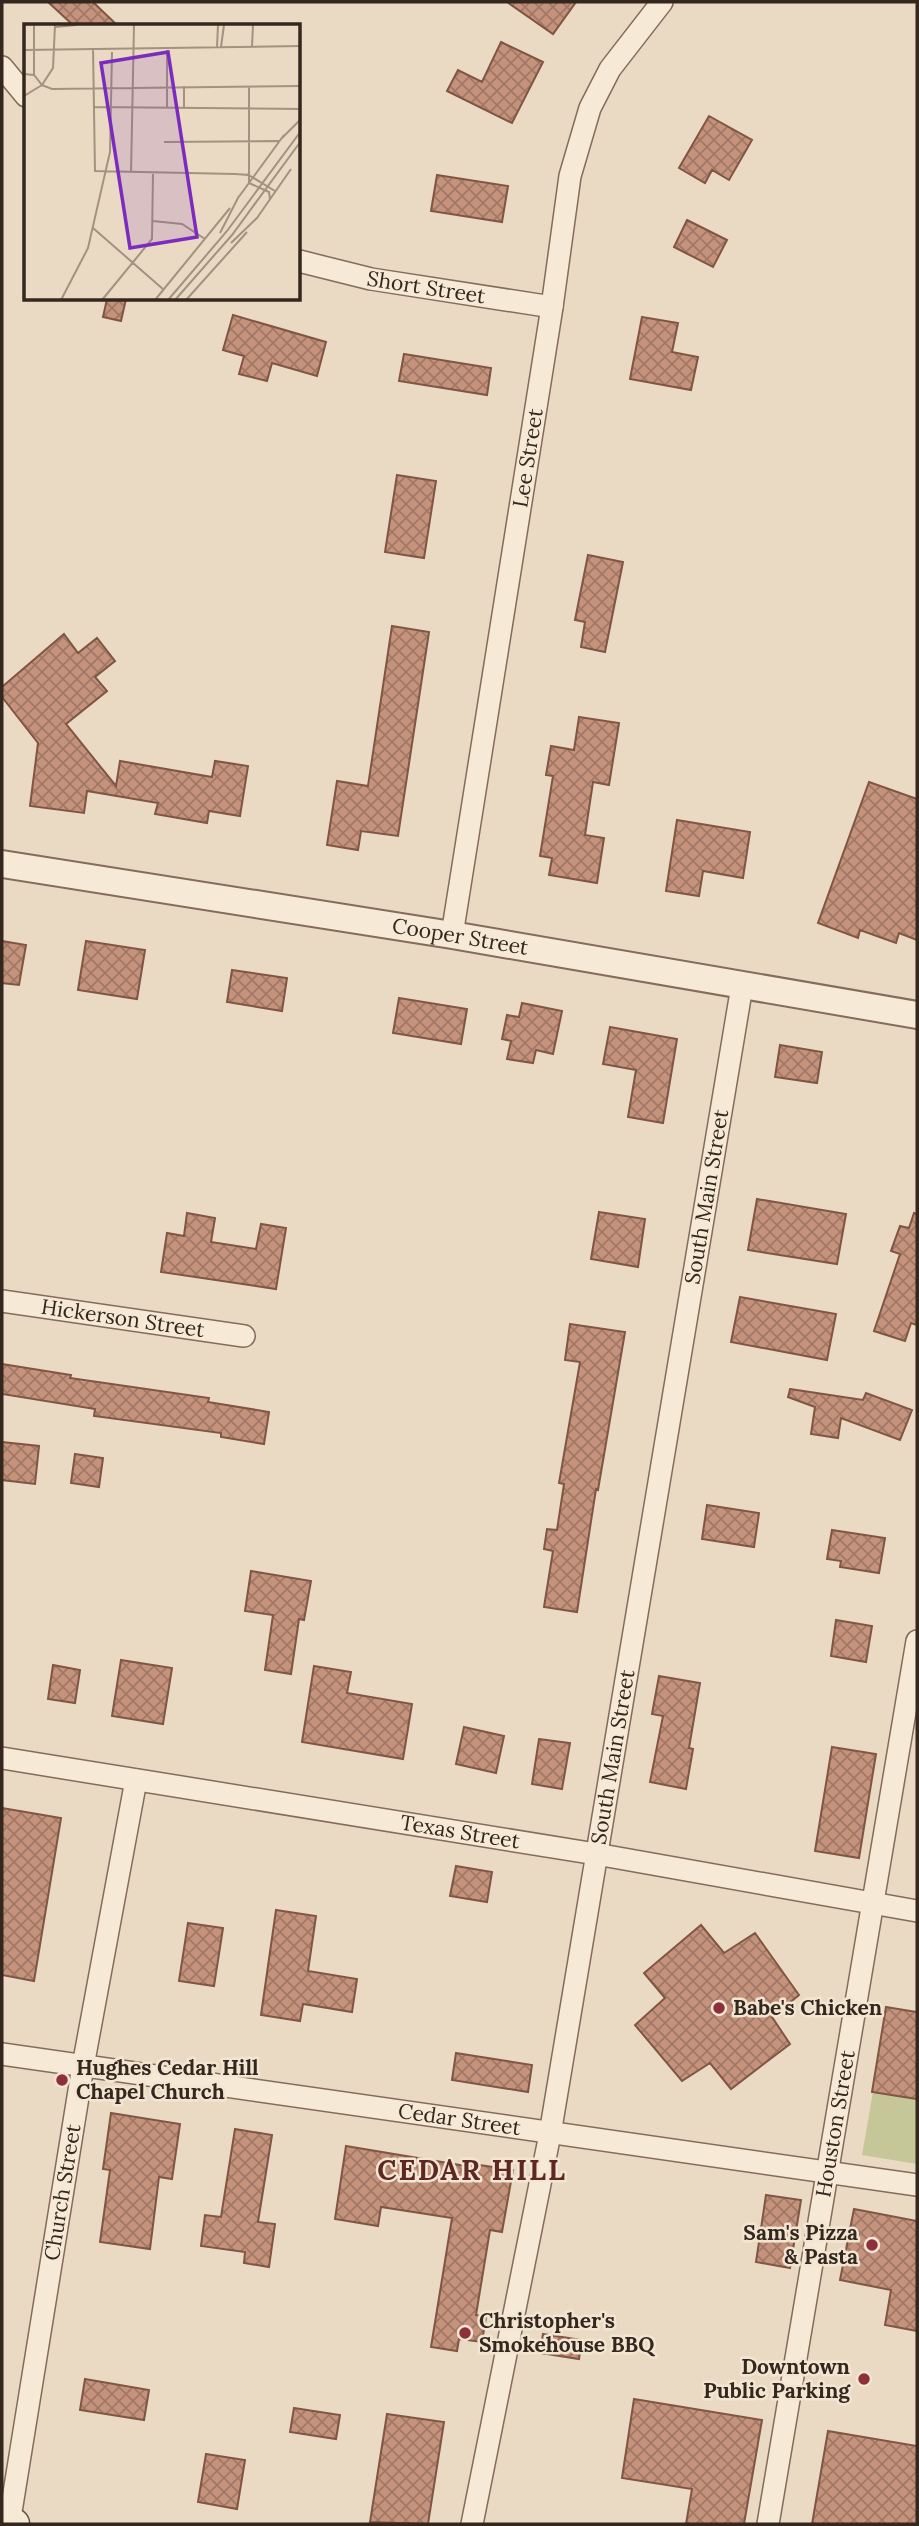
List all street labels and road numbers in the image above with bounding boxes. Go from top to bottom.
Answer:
street label: Short Street [365,265,488,310]
street label: Lee Street [506,406,549,509]
street label: Cooper Street [390,912,531,961]
street label: South Main Street [678,1106,734,1286]
street label: Hickerson Street [39,1293,207,1343]
street label: South Main Street [585,1667,641,1846]
street label: Texas Street [398,1809,523,1855]
street label: Houston Street [809,2047,861,2199]
street label: Cedar Street [396,2097,523,2141]
street label: Church Street [38,2121,87,2262]

